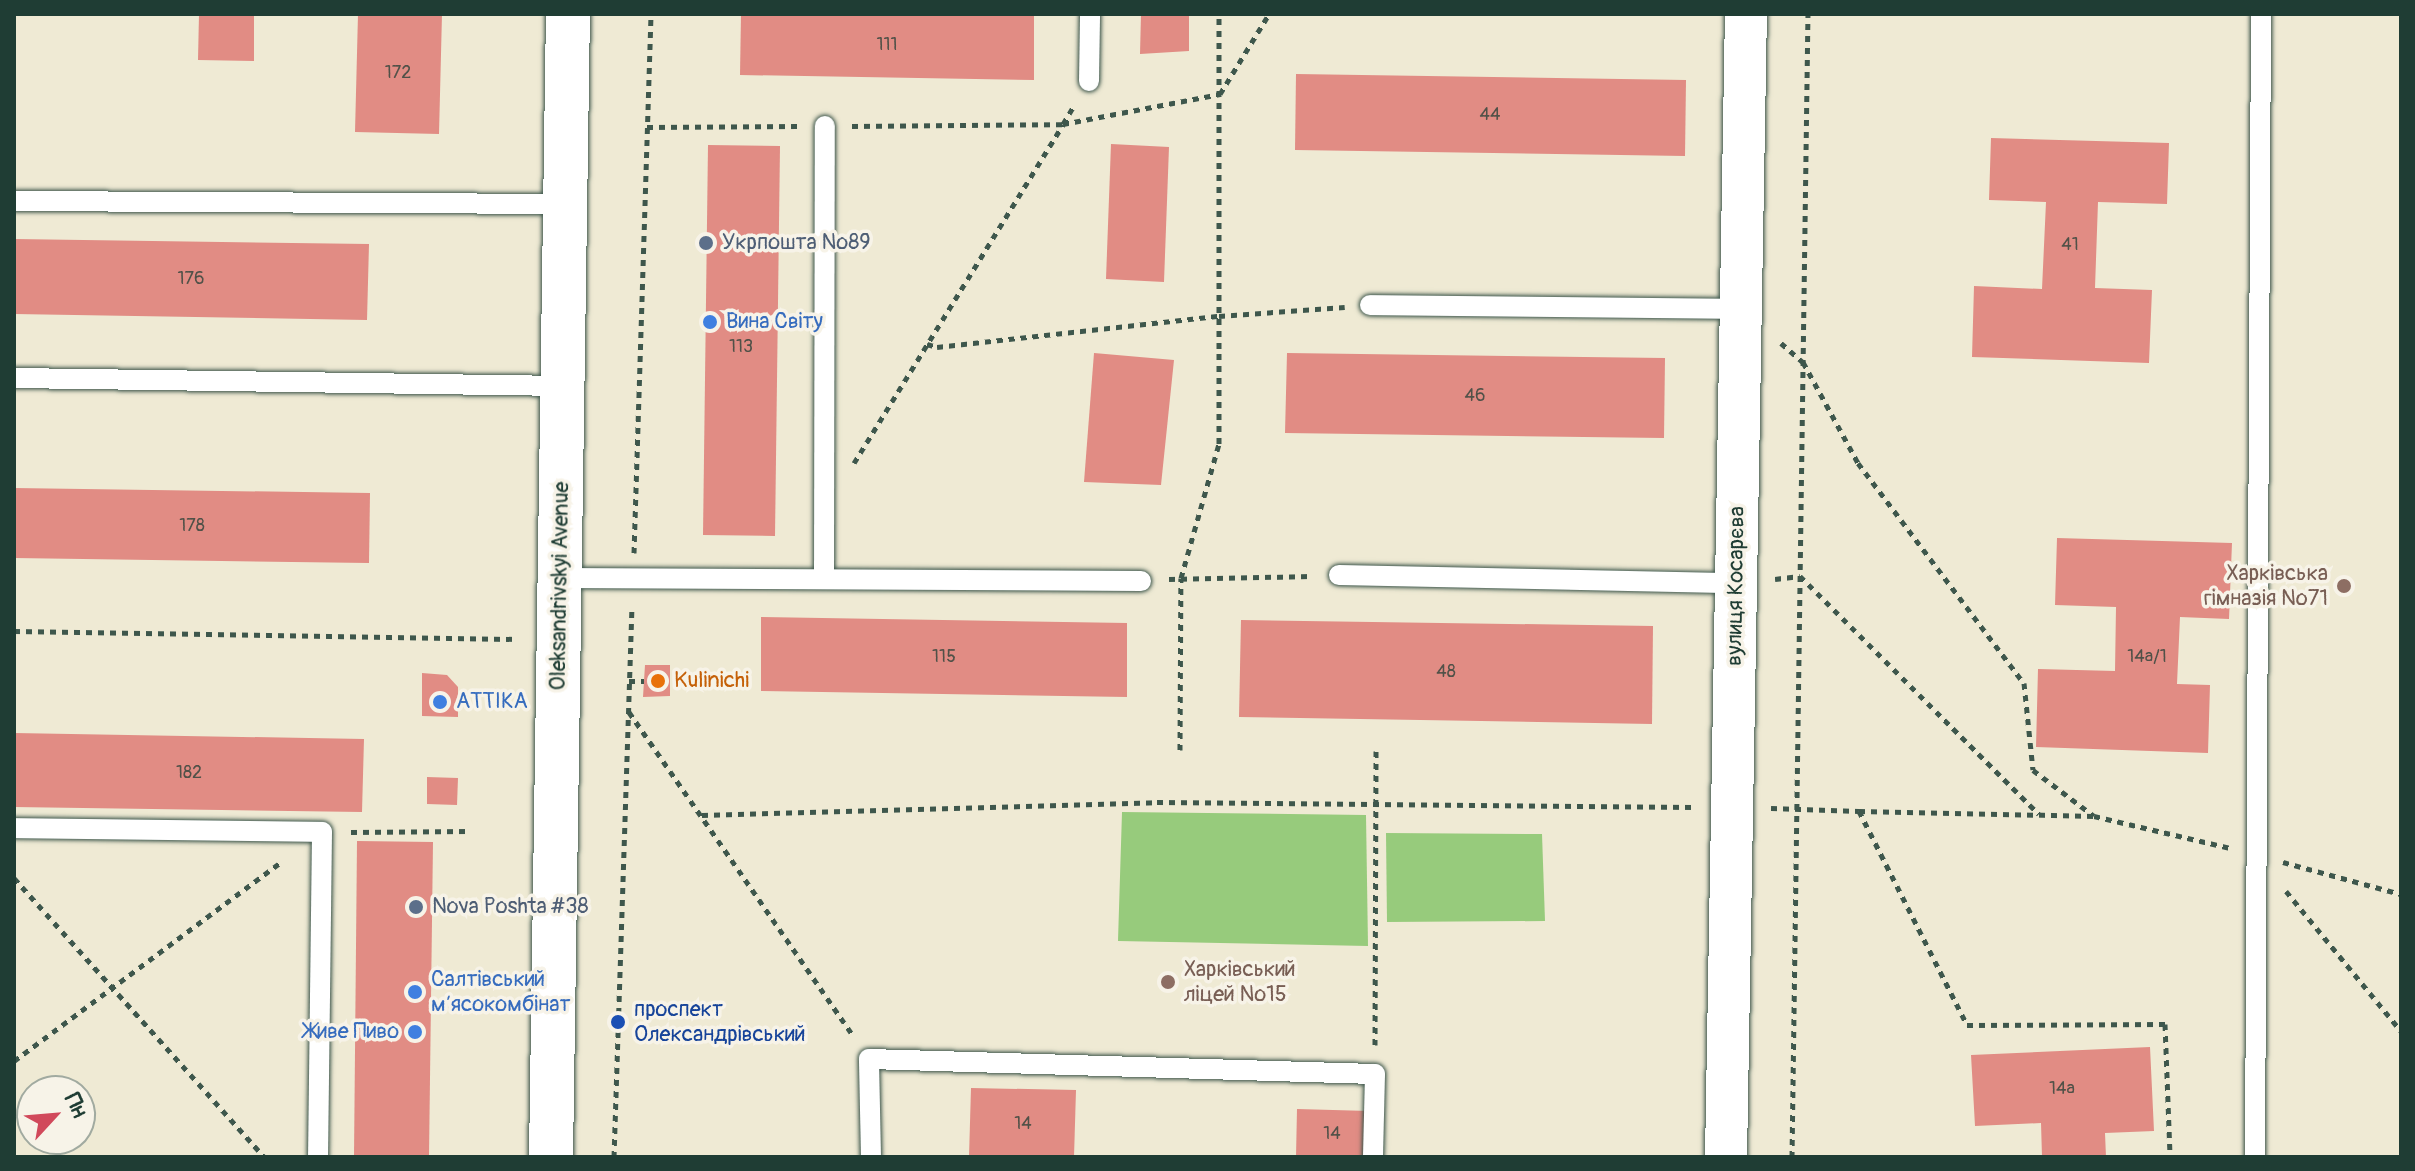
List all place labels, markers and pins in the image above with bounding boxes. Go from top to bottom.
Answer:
place label: Укрпошта №89 [722,230,871,256]
marker: Укрпошта №89 [697,234,715,252]
place label: Вина Світу [726,309,823,335]
marker: Вина Світу [701,313,719,331]
place label: Харківська гімназія №71 [2204,560,2328,612]
marker: Харківська гімназія №71 [2335,577,2353,595]
place label: Kulinichi [674,668,749,694]
marker: Kulinichi [649,672,667,690]
place label: АТТІКА [456,689,528,715]
marker: АТТІКА [431,693,449,711]
place label: Nova Poshta #38 [432,894,589,920]
marker: Nova Poshta #38 [407,898,425,916]
place label: Харківський ліцей №15 [1184,956,1296,1008]
place label: Салтівський мʼясокомбінат [431,966,570,1018]
marker: Харківський ліцей №15 [1159,973,1177,991]
marker: Салтівський мʼясокомбінат [406,983,424,1001]
place label: проспект Олександрівський [634,996,805,1048]
marker: проспект Олександрівський [609,1013,627,1031]
place label: Живе Пиво [304,1019,399,1045]
marker: Живе Пиво [406,1023,424,1041]

